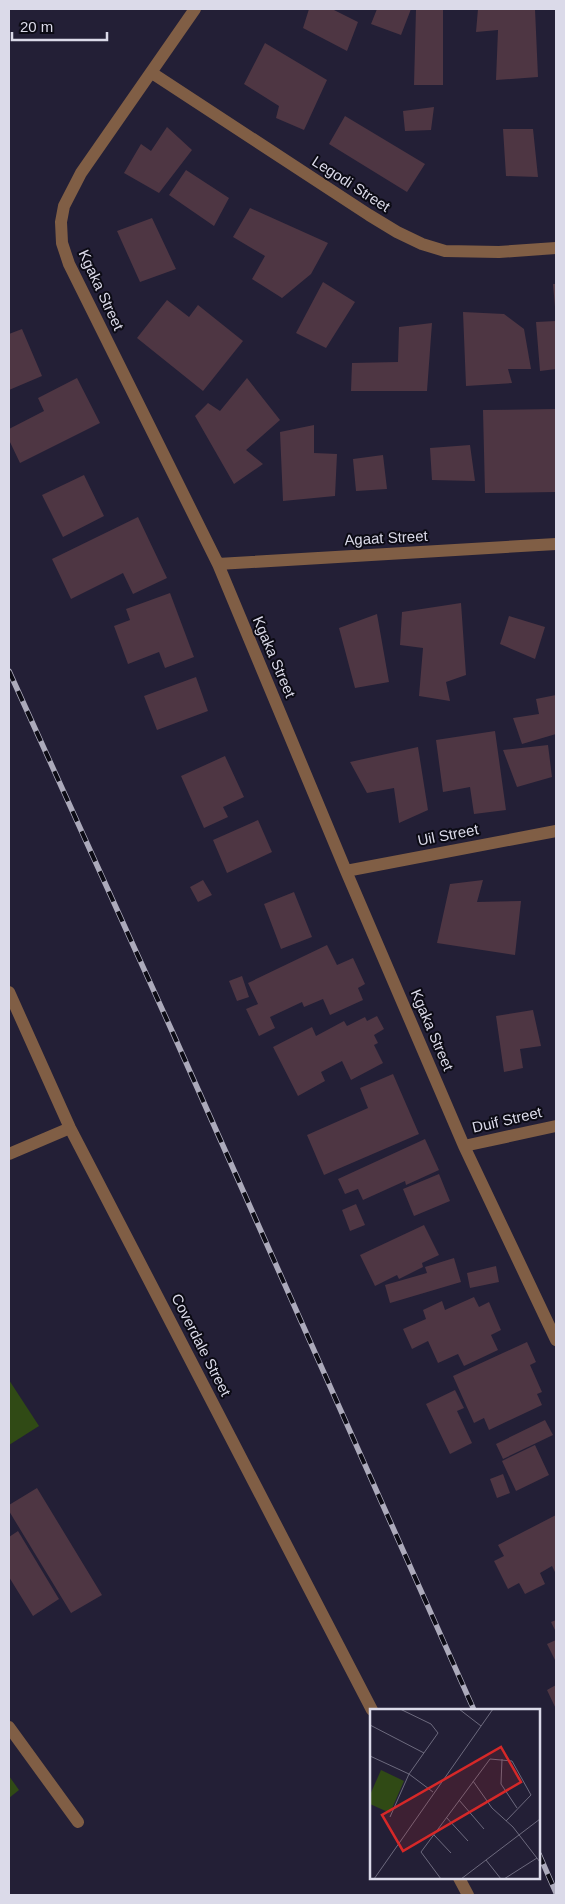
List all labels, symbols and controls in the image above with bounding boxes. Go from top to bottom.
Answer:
scale bar [12,10,108,42]
text: 20 m [20,18,53,35]
street label: Legodi Street [309,152,394,215]
street label: Kgaka Street [75,247,128,333]
street label: Agaat Street [344,527,429,548]
street label: Kgaka Street [250,614,300,701]
street label: Uil Street [416,820,481,849]
street label: Kgaka Street [408,987,458,1074]
street label: Duif Street [470,1103,544,1136]
street label: Coverdale Street [168,1291,235,1400]
inset map [370,1709,540,1879]

